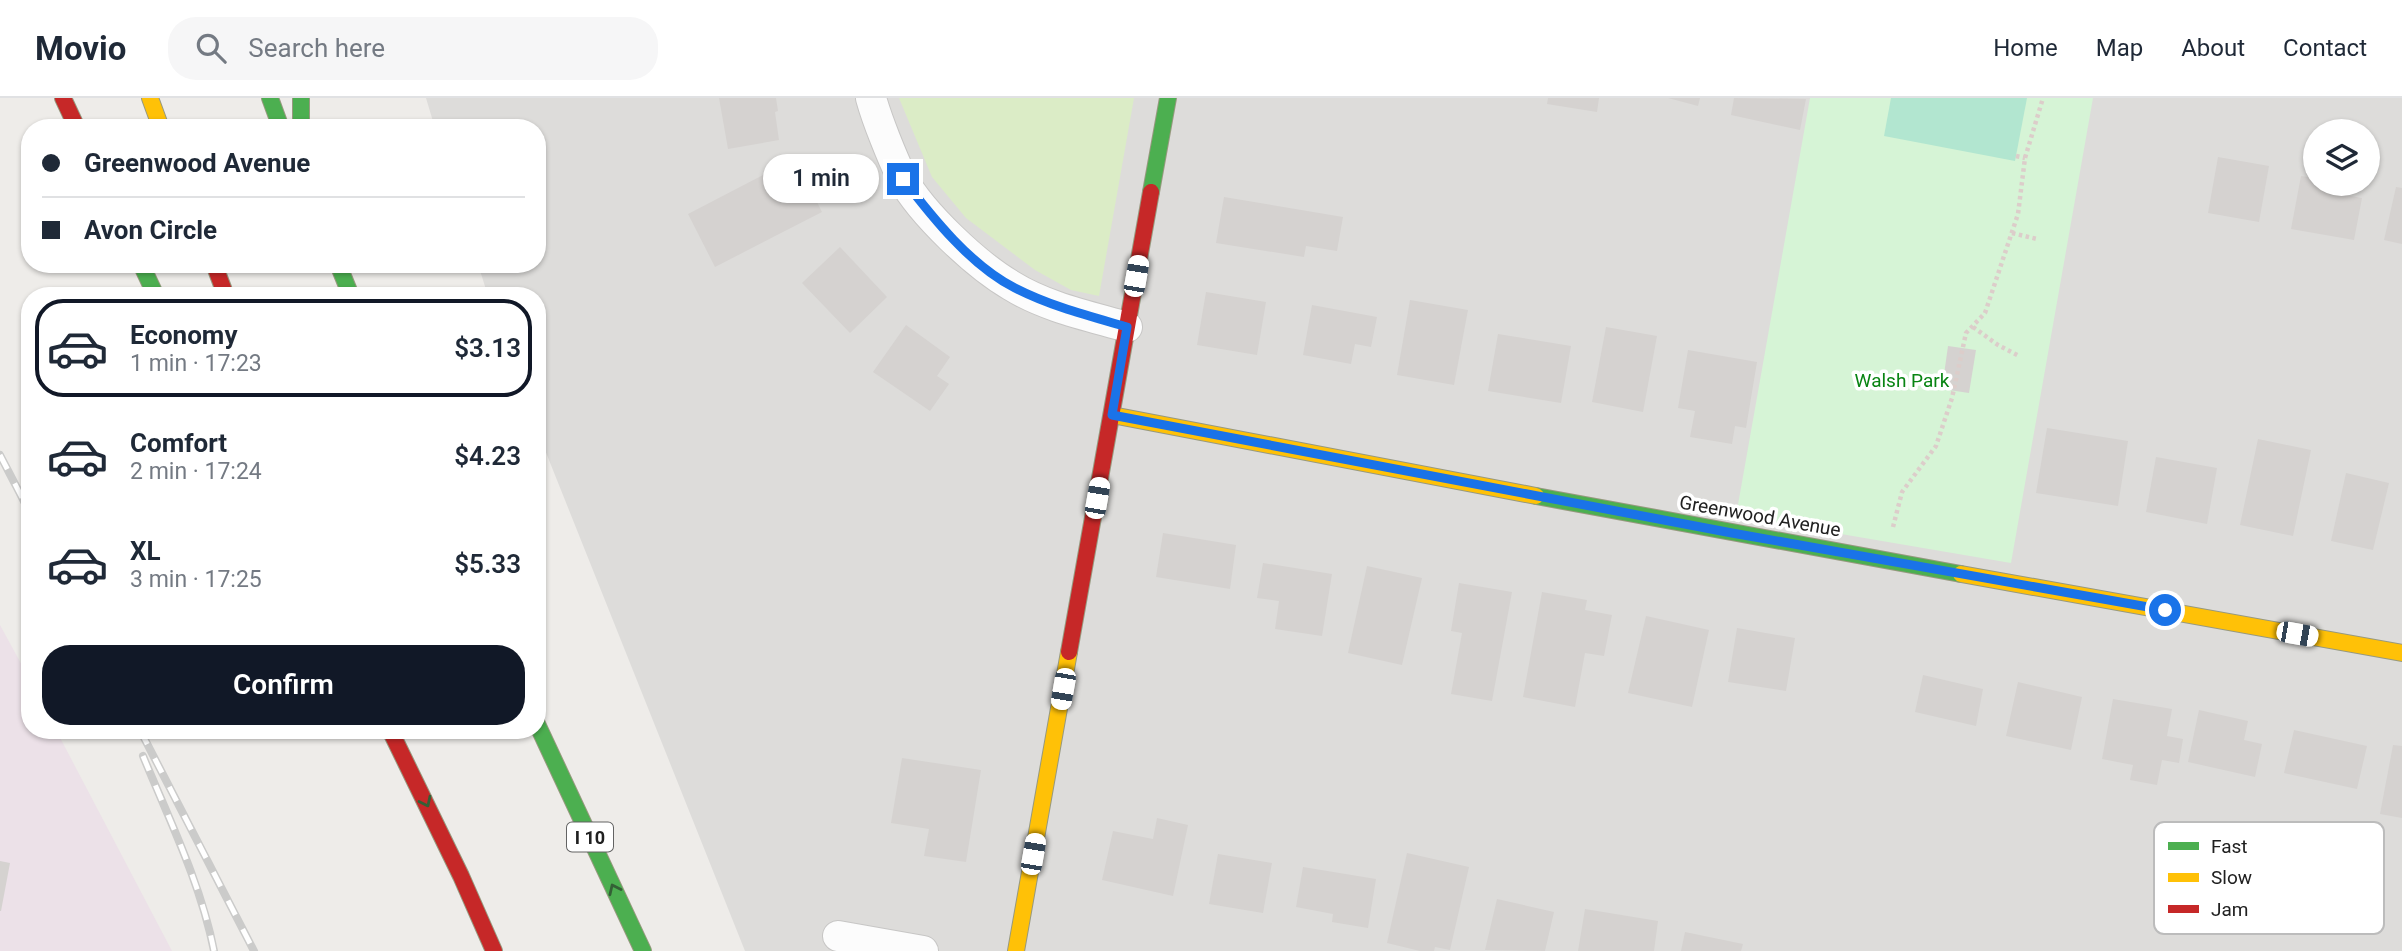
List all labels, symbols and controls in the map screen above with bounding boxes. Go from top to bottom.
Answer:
search box [168,17,658,80]
text: Movio [35,29,126,68]
icon: search [192,29,230,67]
text: Search here [248,33,385,63]
text: Home [1993,34,2058,62]
text: Map [2096,34,2143,62]
text: About [2181,34,2245,62]
text: Contact [2283,34,2367,62]
map controls [2303,119,2380,196]
button: layers [2303,119,2380,196]
text: Greenwood Avenue [84,148,310,178]
callout: 1 min [763,154,878,204]
route end [887,163,919,195]
text: 1 min [792,165,850,192]
text: Avon Circle [84,215,217,245]
car [1123,253,1150,299]
icon: car [46,317,109,380]
text: Economy [130,320,237,350]
text: $3.13 [454,333,521,363]
text: 1 min · 17:23 [130,350,262,377]
park label: Walsh Park [1855,369,1950,392]
icon: car [46,425,109,488]
text: Comfort [130,428,227,458]
text: $4.23 [454,441,521,471]
text: 2 min · 17:24 [130,458,262,485]
car [1084,475,1111,521]
street label: Greenwood Avenue [1678,490,1842,542]
icon: car [46,533,109,596]
text: XL [130,536,161,566]
text: $5.33 [454,549,521,579]
text: 3 min · 17:25 [130,566,262,593]
route start [2149,594,2181,626]
car [2275,620,2320,648]
button: Confirm [42,645,525,725]
car [1050,666,1077,712]
one-way arrow [418,795,432,807]
road number: I 10 [567,822,613,852]
legend [2154,822,2384,934]
car [1020,831,1047,877]
text: Fast [2211,835,2248,858]
text: Slow [2211,866,2252,889]
one-way arrow [608,884,622,896]
text: Jam [2211,898,2248,921]

